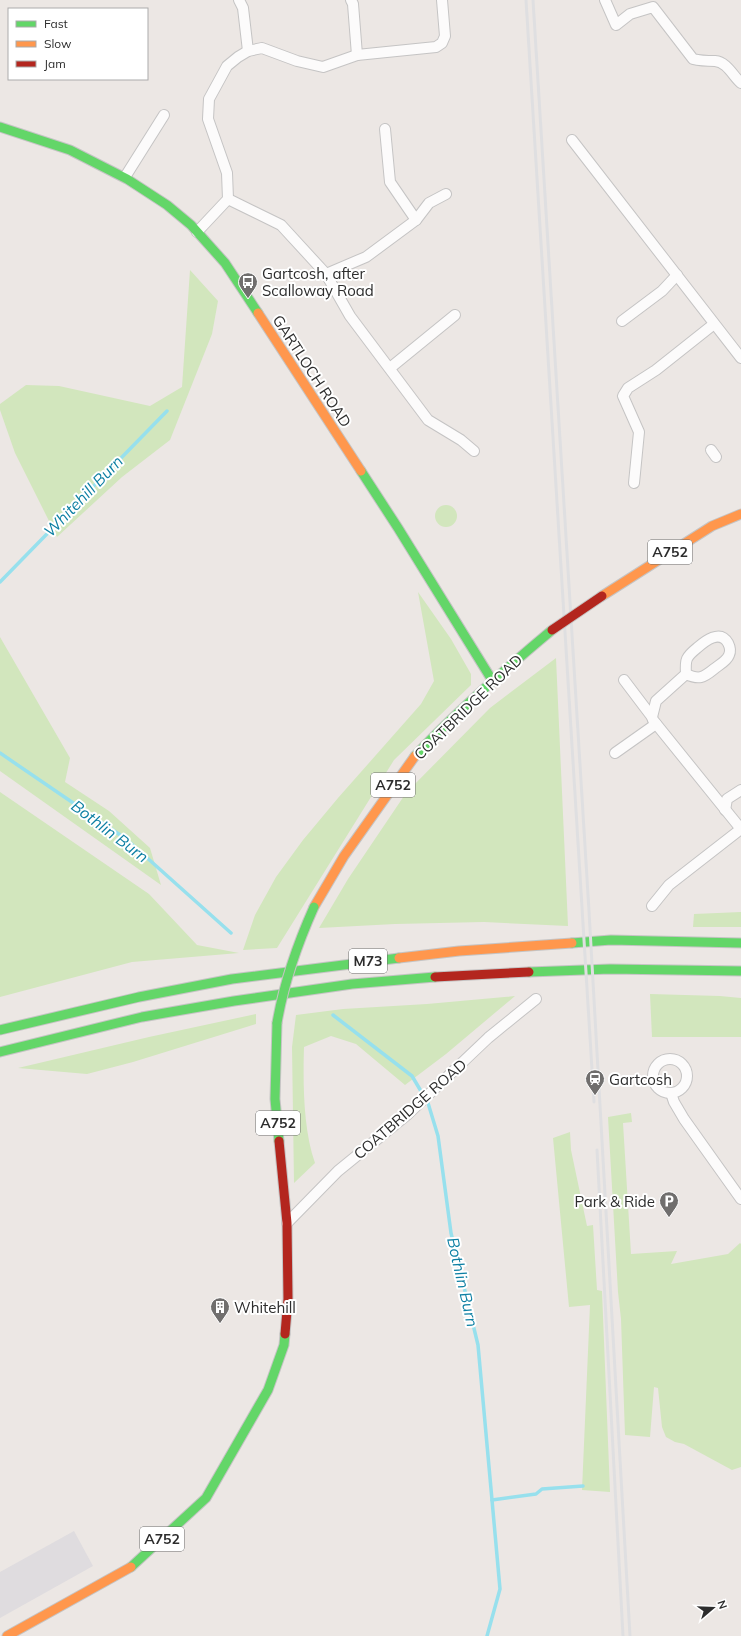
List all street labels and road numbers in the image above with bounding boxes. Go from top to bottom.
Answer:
street label: GARTLOCH ROAD [269,311,355,431]
road number: A752 [648,540,692,564]
street label: COATBRIDGE ROAD [410,650,526,764]
road number: A752 [371,773,415,797]
road number: M73 [349,949,387,973]
street label: COATBRIDGE ROAD [350,1055,470,1163]
road number: A752 [256,1111,300,1135]
road number: A752 [140,1527,184,1551]

